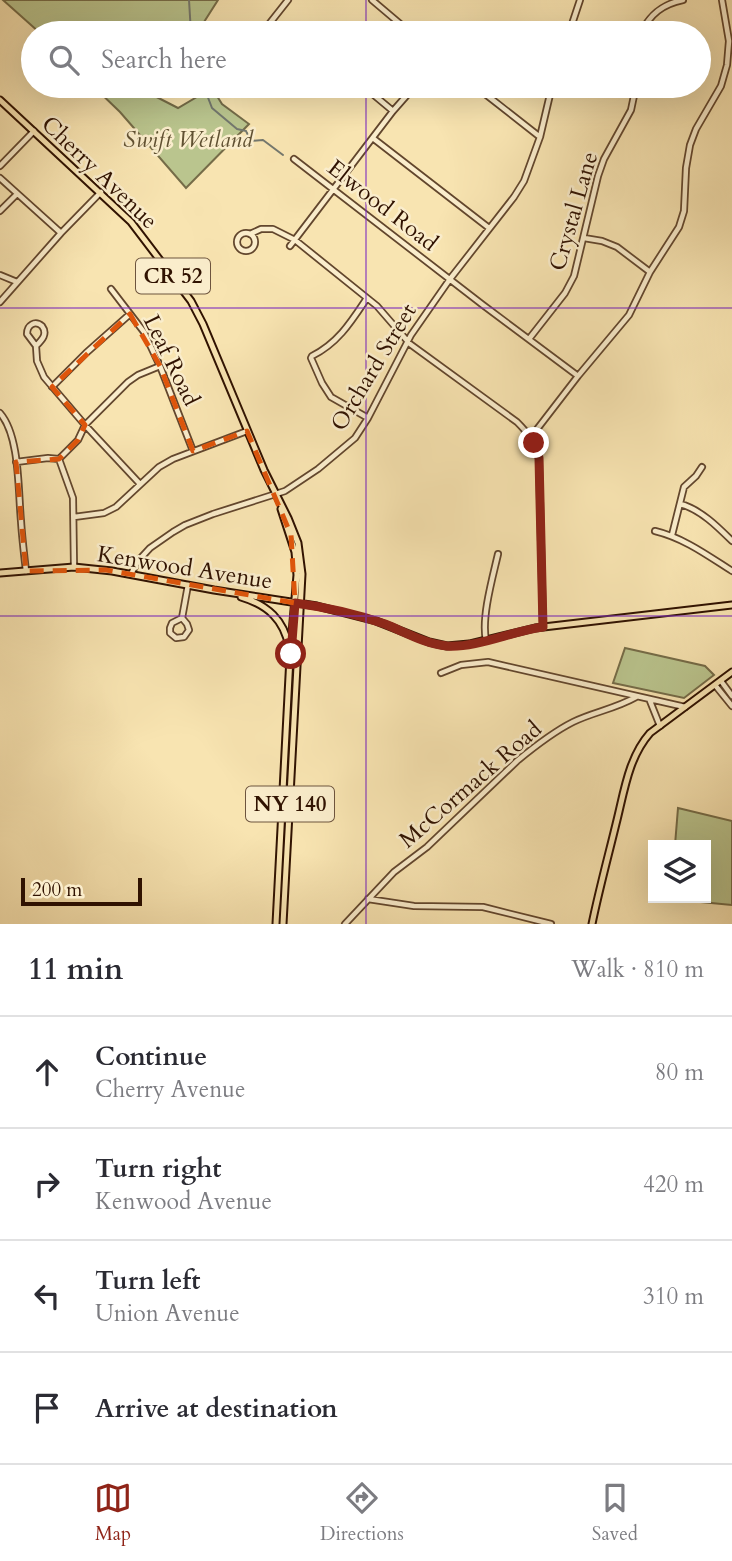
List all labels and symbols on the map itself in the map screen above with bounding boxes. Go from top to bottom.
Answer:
street label: Cherry Avenue [35,109,164,236]
park label: Swift Wetland [123,124,254,155]
street label: Crystal Lane [542,148,605,274]
street label: Elwood Road [321,152,445,259]
road number: CR 52 [136,258,210,294]
street label: Orchard Street [323,298,424,437]
street label: Leaf Road [136,309,207,412]
route end [518,427,549,458]
street label: Kenwood Avenue [95,538,275,597]
route start [275,638,306,669]
street label: McCormack Road [392,713,549,855]
road number: NY 140 [246,786,334,822]
scale bar [21,875,142,907]

